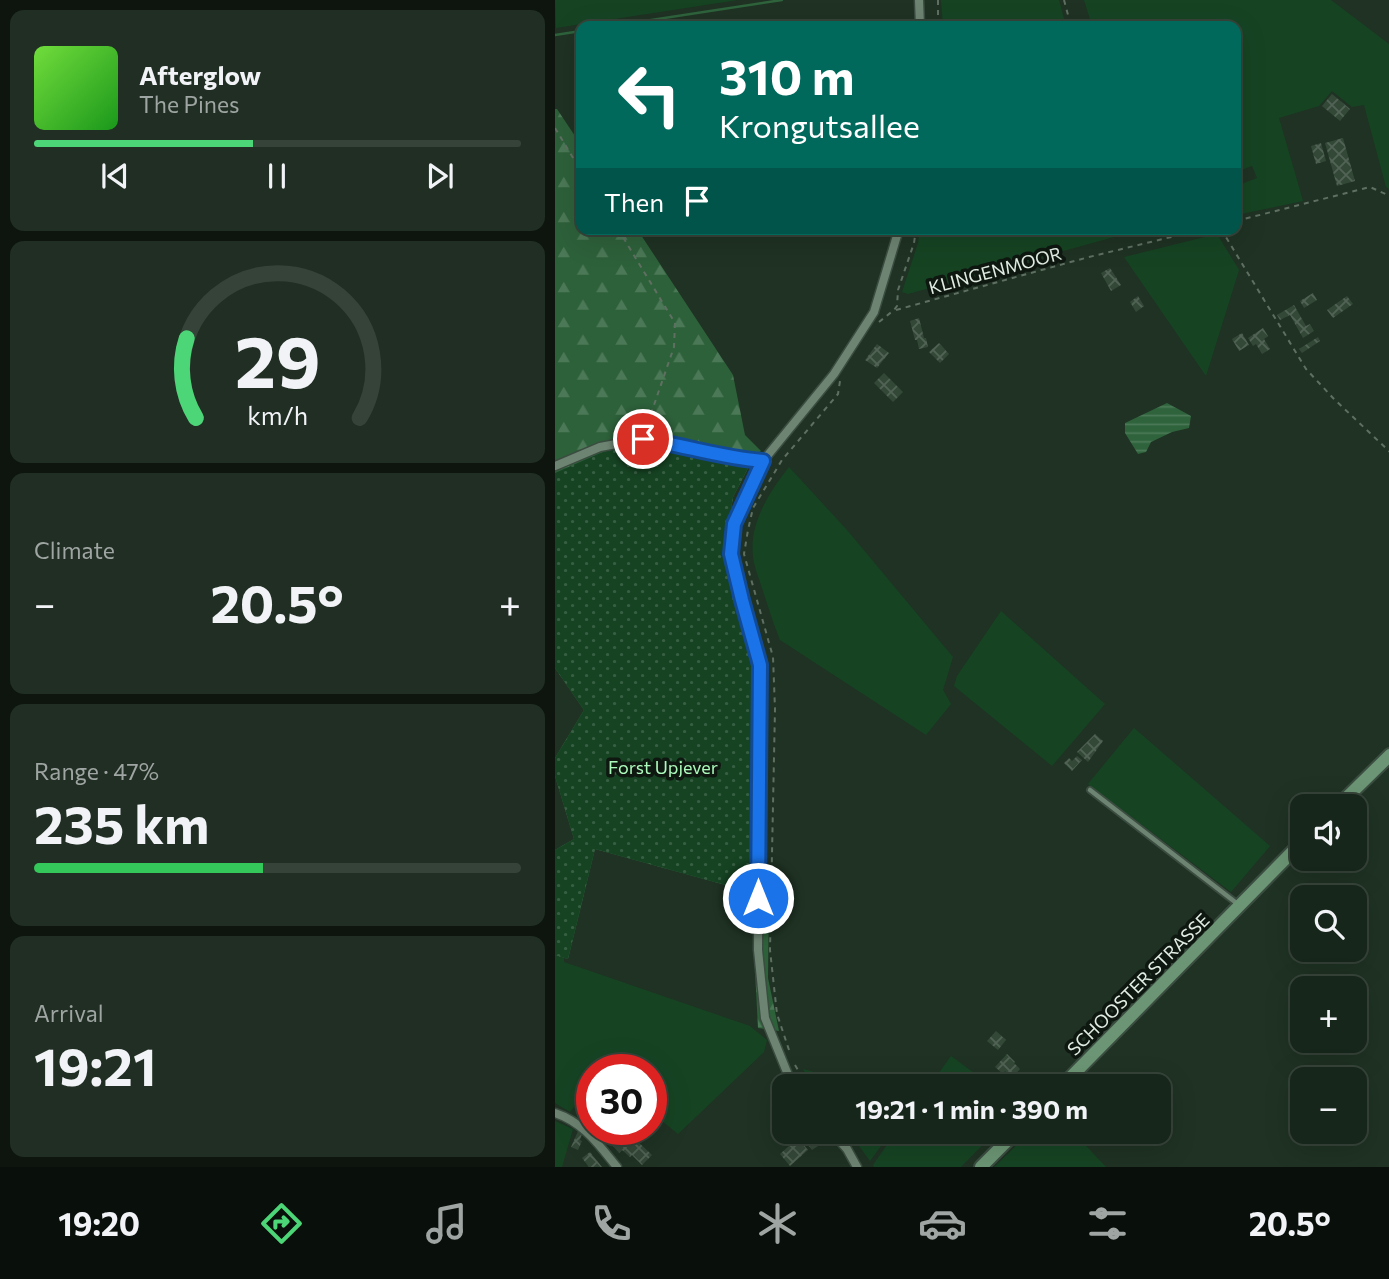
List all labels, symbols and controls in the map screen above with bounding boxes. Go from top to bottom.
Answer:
text: 310 m [719,45,854,105]
icon: left [604,49,695,140]
text: Afterglow [139,59,261,90]
text: The Pines [139,90,240,118]
text: Krongutsallee [719,105,920,145]
icon: previous [96,157,134,195]
icon: pause [258,157,296,195]
icon: next [421,157,459,195]
icon: arrive [678,182,716,220]
text: Then [604,186,664,217]
street label: KLINGENMOOR [926,242,1064,298]
text: 29 [235,315,320,404]
text: km/h [247,400,308,430]
pin [613,409,673,469]
icon: arrive [624,420,662,458]
text: Climate [34,536,115,564]
text: 20.5° [210,570,344,634]
text: − [34,579,56,626]
text: + [499,579,521,626]
park label: Forst Upjever [608,756,718,778]
text: Range · 47% [34,757,159,785]
text: 235 km [34,791,209,855]
map controls [1290,794,1367,1144]
button: sound [1290,794,1367,871]
position arrow [721,861,795,935]
button: search [1290,885,1367,962]
street label: SCHOOSTER STRASSE [1062,908,1214,1060]
button: + [1290,976,1367,1053]
text: Arrival [34,999,104,1027]
text: 19:21 [34,1033,157,1097]
speed limit sign: 30 [576,1054,667,1145]
button: − [1290,1067,1367,1144]
text: 19:21 · 1 min · 390 m [855,1093,1088,1124]
icon: directions [257,1199,306,1248]
icon: music [422,1199,471,1248]
icon: phone [587,1199,636,1248]
icon: climate [753,1199,802,1248]
icon: car [918,1199,967,1248]
icon: filters [1083,1199,1132,1248]
text: 19:20 [58,1203,140,1243]
text: 20.5° [1249,1203,1331,1243]

